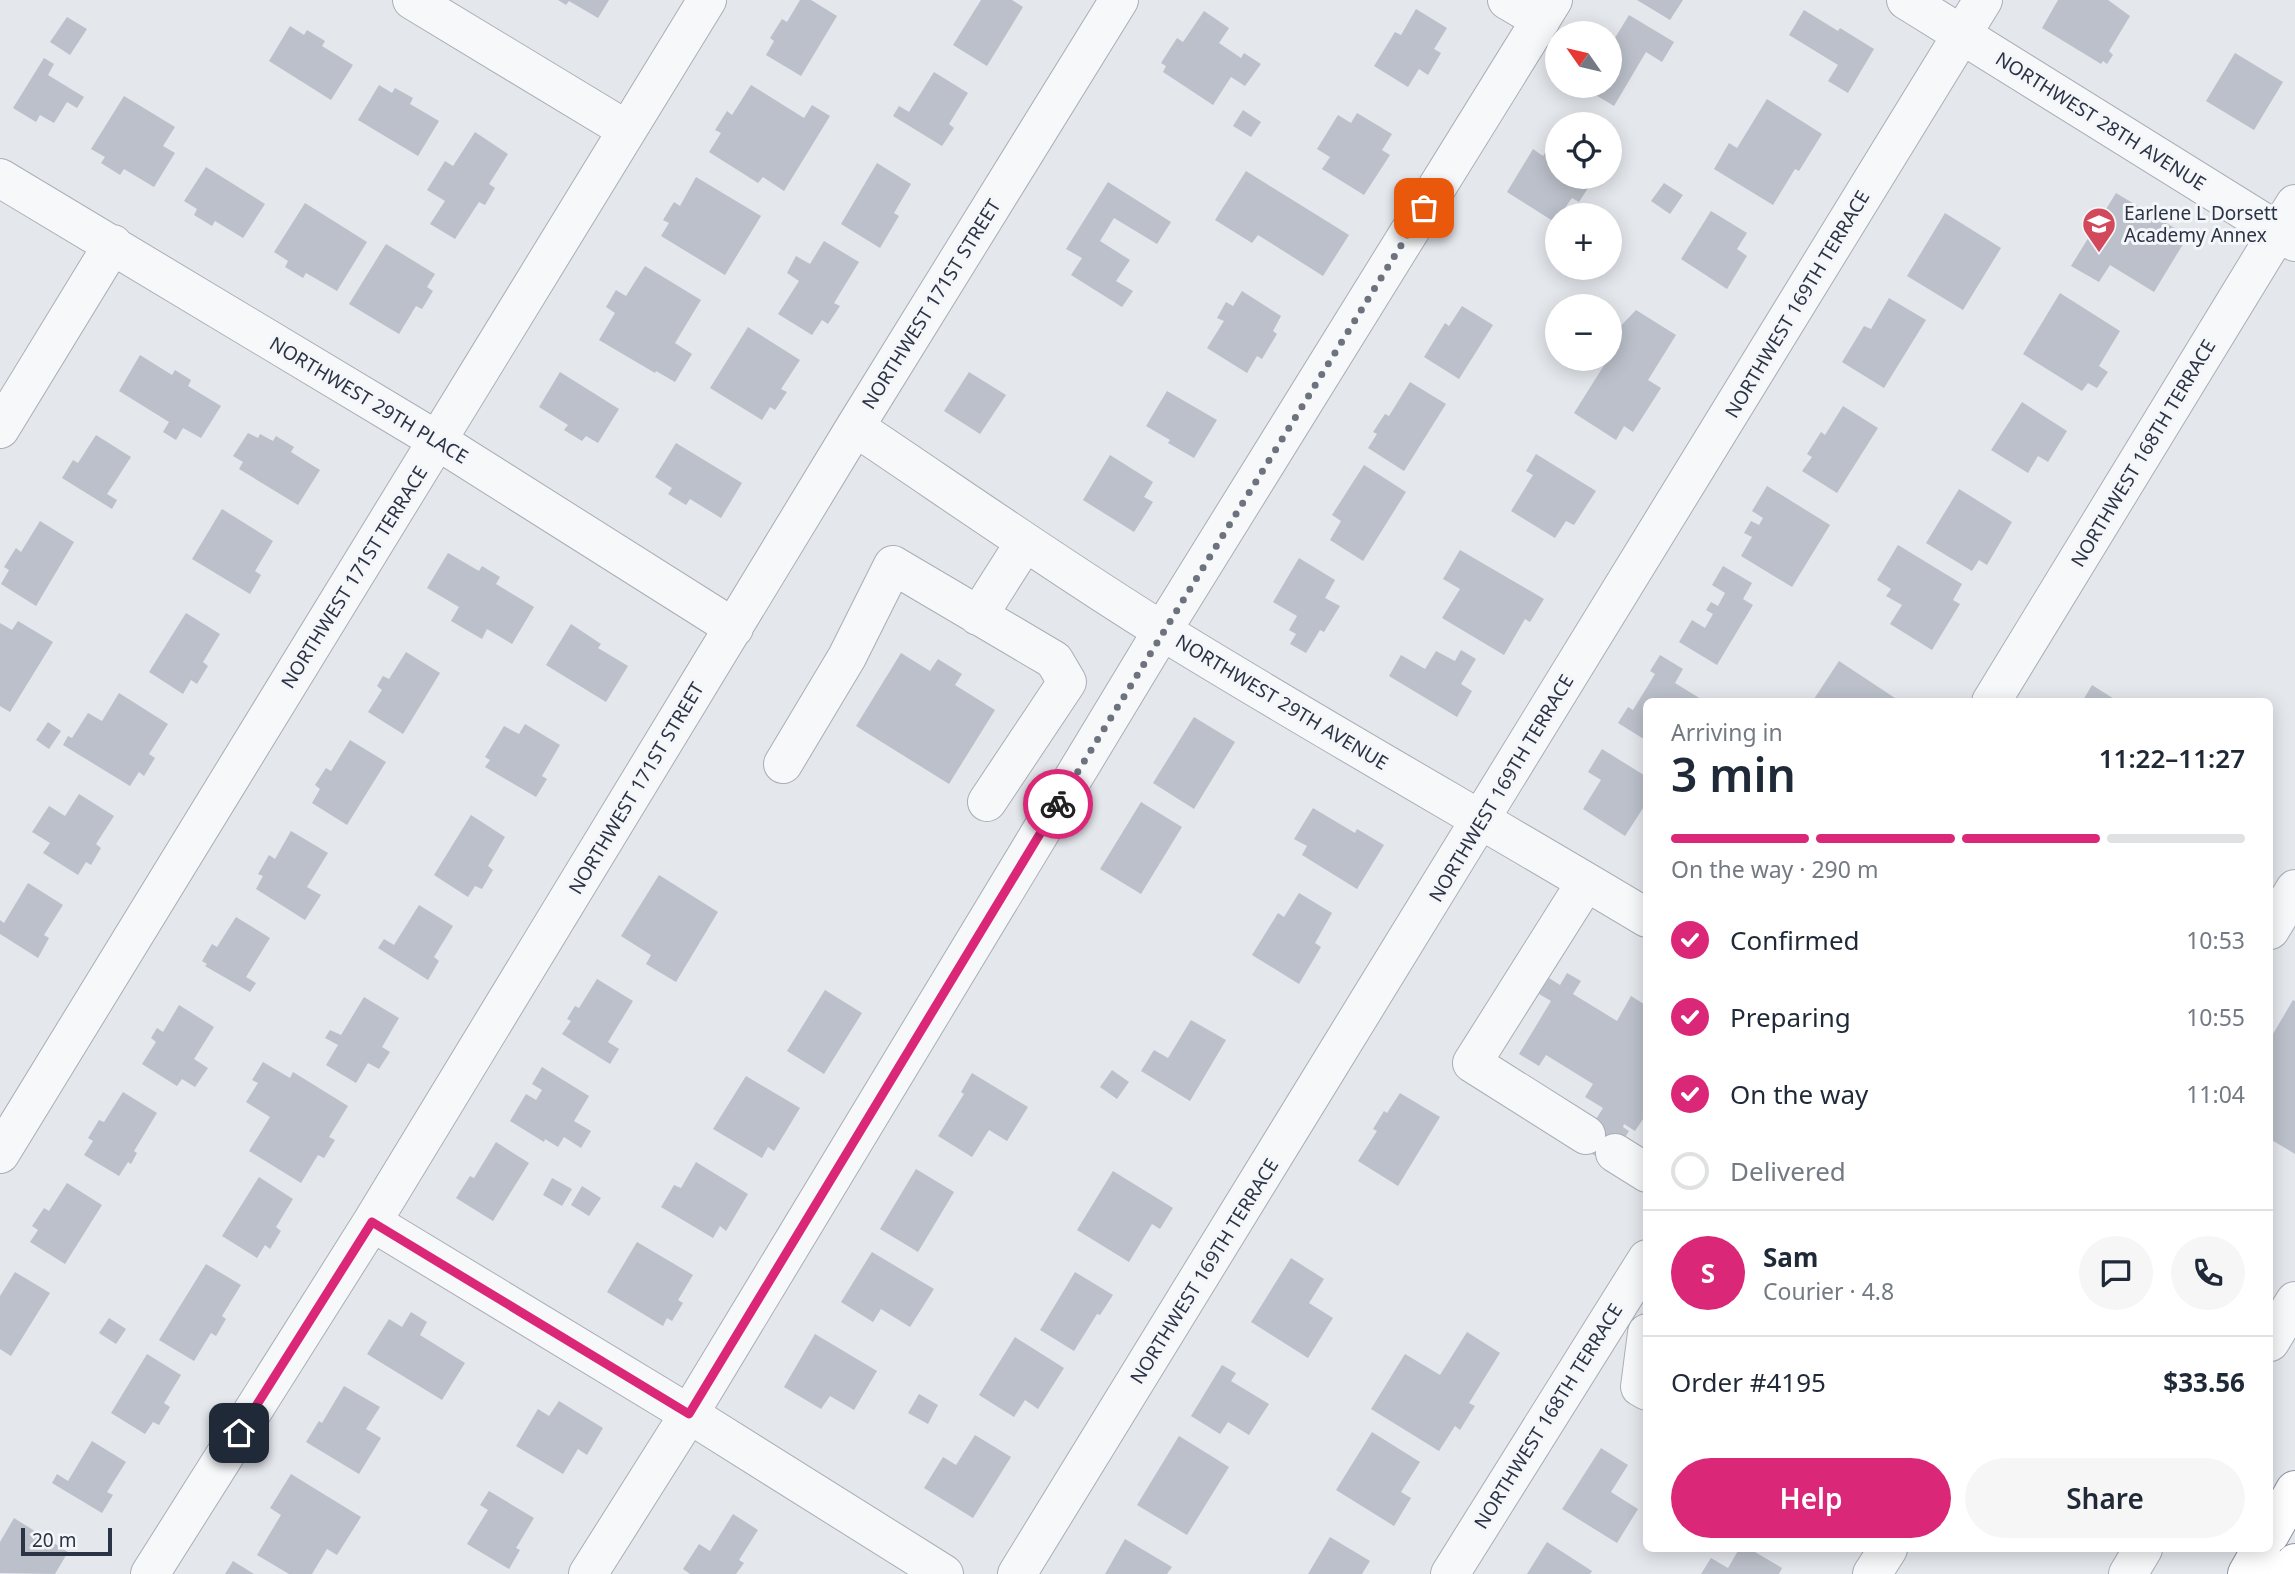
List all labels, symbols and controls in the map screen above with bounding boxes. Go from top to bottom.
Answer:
north arrow [1545,21,1622,98]
map controls [1545,21,1622,371]
street label: NORTHWEST 28TH AVENUE [1991,45,2211,197]
button: locate [1545,112,1622,189]
pin [1394,178,1454,238]
street label: NORTHWEST 169TH TERRACE [1719,185,1875,423]
icon: bag [1405,189,1443,227]
street label: NORTHWEST 171ST STREET [856,194,1007,414]
place label: Earlene L Dorsett Academy Annex [2124,200,2278,248]
button: + [1545,203,1622,280]
school or university icon: Earlene L Dorsett Academy Annex [2080,205,2118,254]
button: − [1545,294,1622,371]
street label: NORTHWEST 29TH PLACE [265,330,473,470]
street label: NORTHWEST 168TH TERRACE [2065,334,2221,572]
street label: NORTHWEST 171ST TERRACE [275,461,433,693]
street label: NORTHWEST 29TH AVENUE [1171,628,1393,776]
street label: NORTHWEST 169TH TERRACE [1423,669,1579,907]
street label: NORTHWEST 171ST STREET [562,677,710,899]
text: Arriving in [1671,716,1783,748]
text: 11:22–11:27 [2099,740,2245,776]
text: 3 min [1671,743,1796,805]
courier [1023,769,1093,839]
icon: bike [1039,785,1077,823]
text: On the way · 290 m [1671,853,1878,885]
icon: check [1671,921,1709,959]
text: Confirmed [1730,922,1860,958]
text: 10:53 [2186,924,2245,956]
icon: check [1671,998,1709,1036]
text: Preparing [1730,999,1851,1035]
text: 10:55 [2186,1001,2245,1033]
icon: check [1671,1075,1709,1113]
text: On the way [1730,1076,1868,1112]
text: 11:04 [2186,1078,2245,1110]
street label: NORTHWEST 169TH TERRACE [1124,1153,1284,1389]
text: Delivered [1730,1153,1846,1189]
button: chat [2079,1236,2153,1310]
button: phone [2171,1236,2245,1310]
text: Sam [1763,1239,1818,1275]
text: S [1701,1255,1715,1291]
text: Courier · 4.8 [1763,1275,1894,1307]
street label: NORTHWEST 168TH TERRACE [1468,1298,1628,1534]
text: Order #4195 [1671,1364,1826,1400]
text: $33.56 [2163,1364,2245,1400]
pin [209,1403,269,1463]
icon: home [220,1414,258,1452]
button: Help [1671,1458,1951,1538]
button: Share [1965,1458,2245,1538]
scale bar [21,1525,112,1557]
text: 20 m [32,1527,76,1553]

